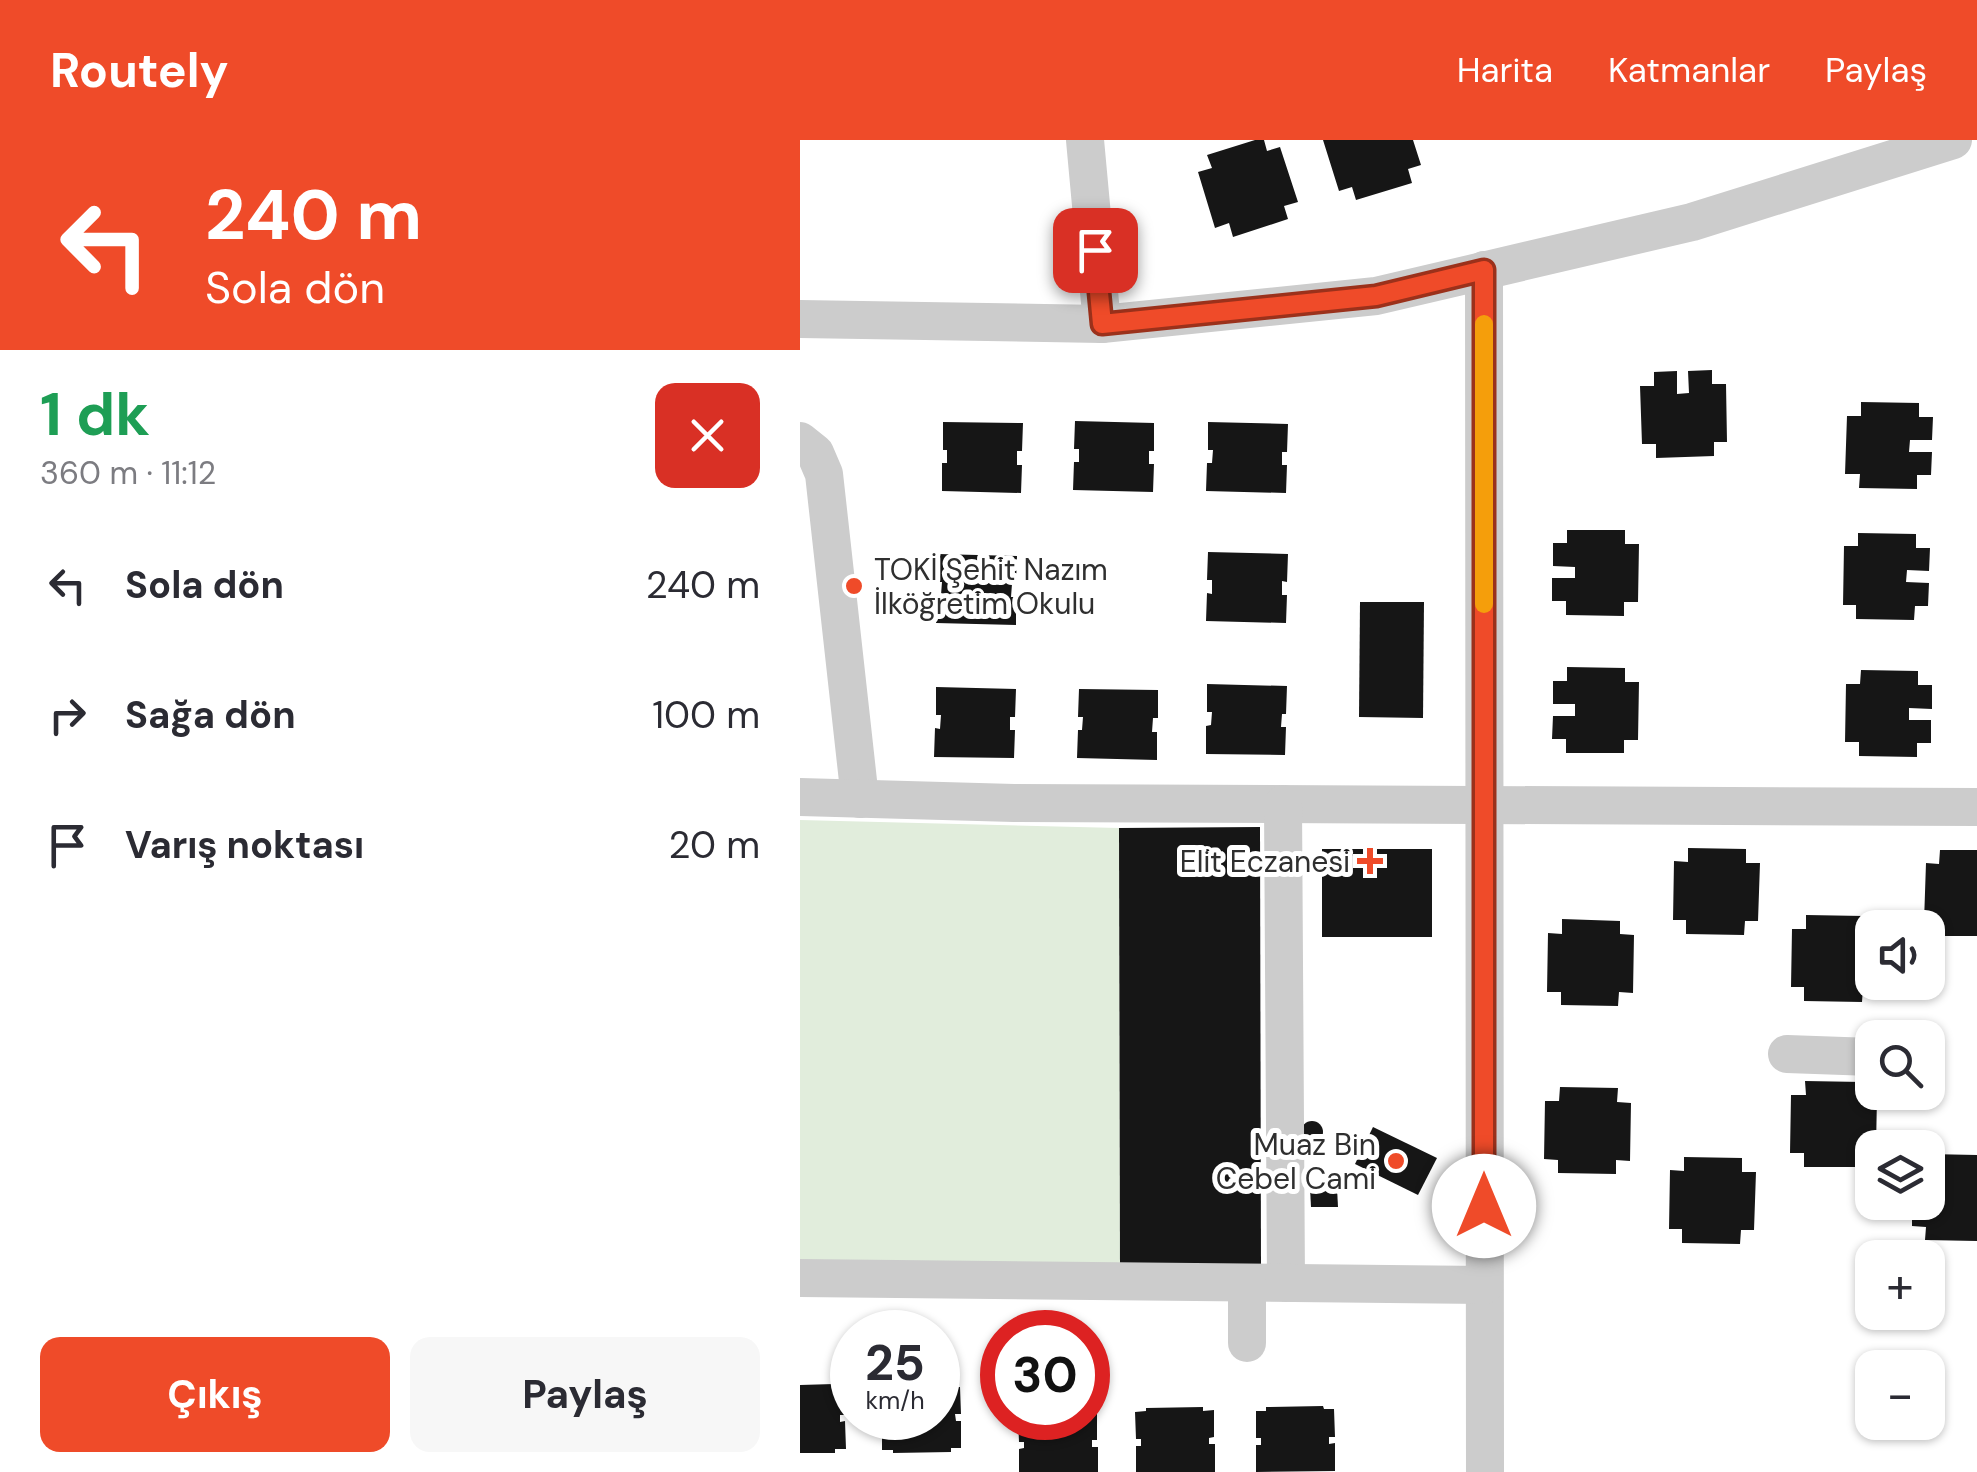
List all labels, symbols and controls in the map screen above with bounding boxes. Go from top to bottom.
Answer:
text: Routely [50,39,229,102]
text: Harita [1457,47,1553,93]
text: Katmanlar [1608,47,1770,93]
text: Paylaş [1825,47,1927,93]
text: 240 m [205,170,422,261]
icon: left [40,180,170,310]
pin [1053,208,1138,293]
icon: arrive [1068,223,1123,278]
text: Sola dön [205,258,385,317]
text: 1 dk [40,375,150,454]
button: close [655,383,760,488]
text: 360 m · 11:12 [40,452,216,494]
place label: TOKİ Şehit Nazım İlköğretim Okulu [874,550,1108,623]
icon: left [40,558,95,613]
text: Sola dön [125,560,284,610]
text: 240 m [646,560,760,610]
marker: TOKİ Şehit Nazım İlköğretim Okulu [843,575,865,597]
icon: right [40,688,95,743]
text: Sağa dön [125,690,296,740]
text: 100 m [652,690,760,740]
icon: arrive [40,818,95,873]
text: Varış noktası [125,820,364,870]
text: 20 m [669,820,760,870]
place label: Elit Eczanesi [1180,842,1350,881]
marker: Elit Eczanesi [1359,850,1381,872]
map controls [1855,910,1945,1440]
button: sound [1855,910,1945,1000]
button: search [1855,1020,1945,1110]
place label: Muaz Bin Cebel Cami [1216,1125,1376,1198]
button: layers [1855,1130,1945,1220]
marker: Muaz Bin Cebel Cami [1385,1150,1407,1172]
position arrow [1432,1154,1536,1258]
button: + [1855,1240,1945,1330]
speed limit sign: 30 [980,1310,1110,1440]
text: 25 [865,1330,925,1396]
button: Çıkış [40,1337,390,1452]
button: Paylaş [410,1337,760,1452]
button: − [1855,1350,1945,1440]
text: km/h [865,1384,925,1417]

